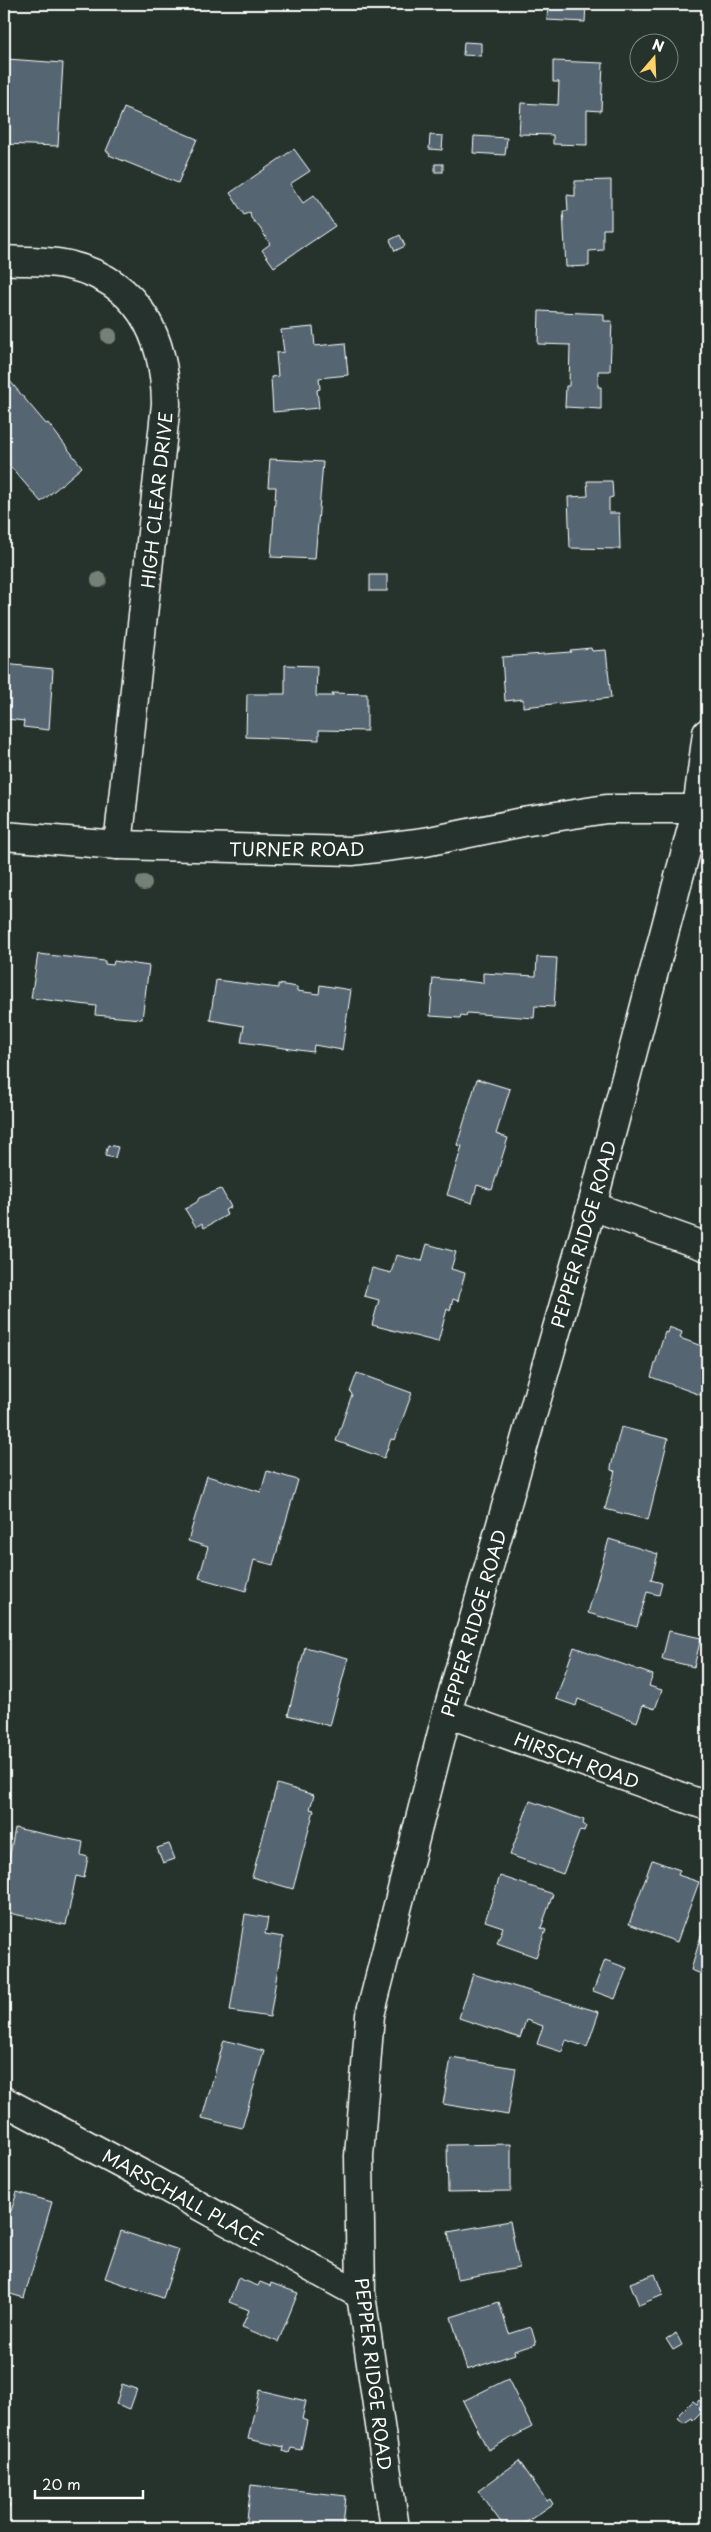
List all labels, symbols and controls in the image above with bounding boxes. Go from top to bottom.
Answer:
north arrow [628,32,678,82]
text: N [650,34,667,57]
street label: HIGH CLEAR DRIVE [133,410,179,590]
street label: TURNER ROAD [229,835,365,862]
street label: PEPPER RIDGE ROAD [543,1137,623,1331]
street label: PEPPER RIDGE ROAD [433,1526,513,1720]
street label: HIRSCH ROAD [511,1725,643,1795]
street label: MARSCHALL PLACE [98,2142,268,2252]
street label: PEPPER RIDGE ROAD [349,2276,399,2472]
scale bar [35,2467,142,2499]
text: 20 m [42,2472,81,2495]

